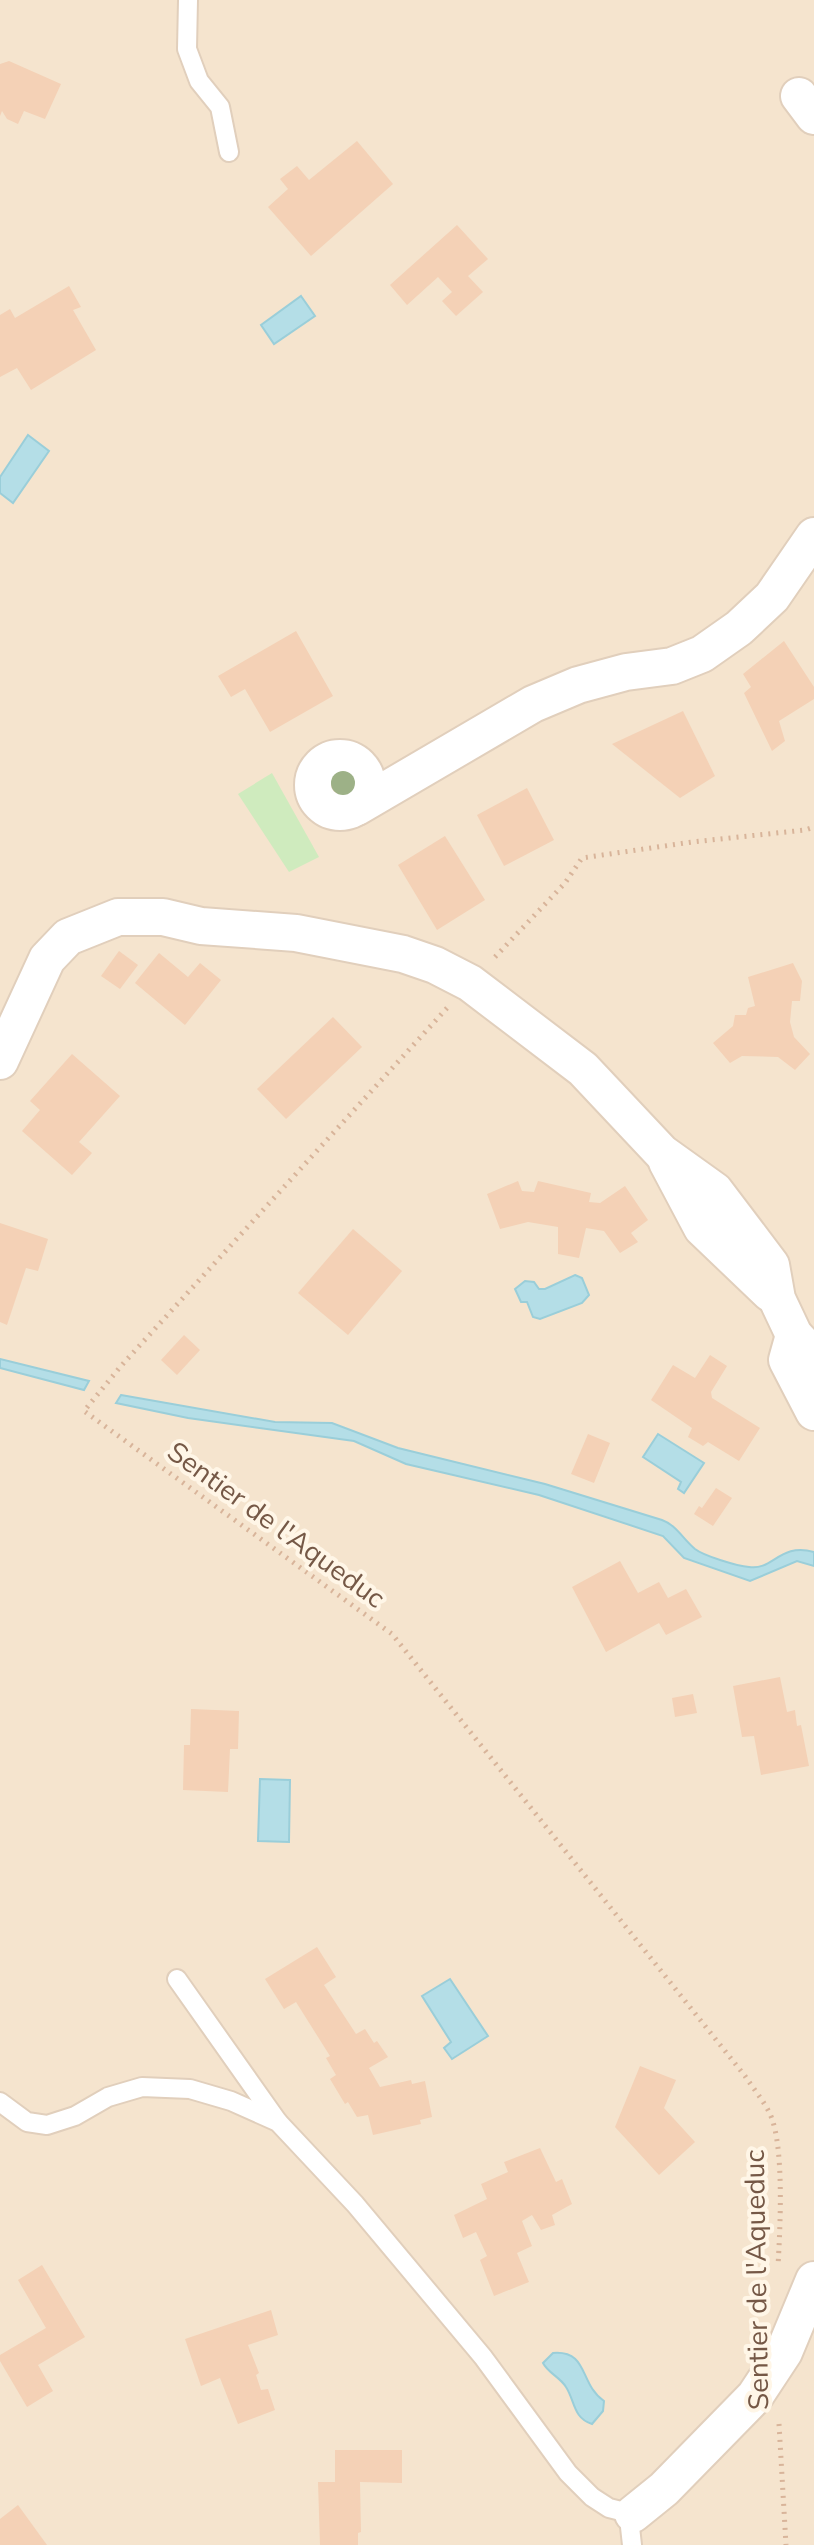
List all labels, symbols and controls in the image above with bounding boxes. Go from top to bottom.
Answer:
street label: Sentier de l'Aqueduc [159,1433,393,1617]
street label: Sentier de l'Aqueduc [736,2149,778,2411]

